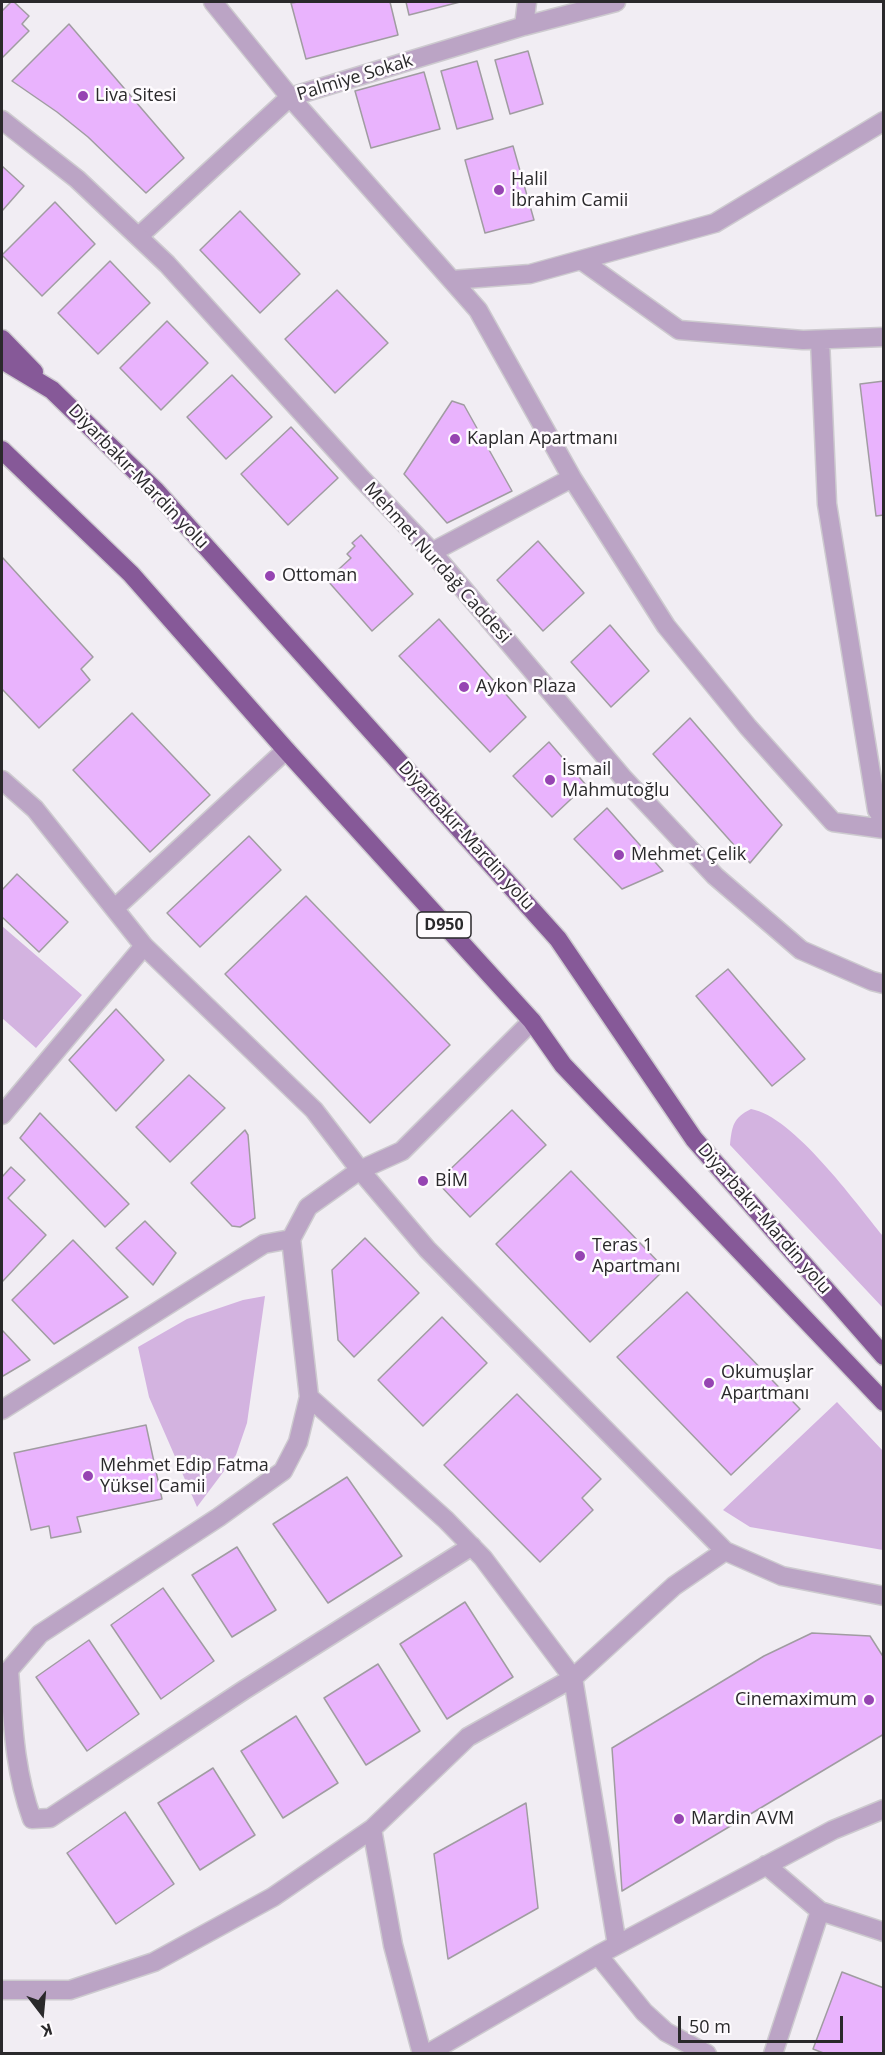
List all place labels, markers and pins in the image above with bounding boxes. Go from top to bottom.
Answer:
place label: Liva Sitesi [95,85,177,107]
marker: Liva Sitesi [76,89,90,103]
place label: Halil İbrahim Camii [511,169,628,212]
marker: Halil İbrahim Camii [492,183,506,197]
place label: Kaplan Apartmanı [467,428,618,450]
marker: Kaplan Apartmanı [448,432,462,446]
place label: Ottoman [282,565,357,587]
marker: Ottoman [263,569,277,583]
place label: Aykon Plaza [476,676,576,698]
marker: Aykon Plaza [457,680,471,694]
place label: İsmail Mahmutoğlu [562,759,670,802]
marker: İsmail Mahmutoğlu [543,773,557,787]
place label: Mehmet Çelik [631,844,746,866]
marker: Mehmet Çelik [612,848,626,862]
place label: BİM [435,1170,468,1192]
marker: BİM [416,1174,430,1188]
place label: Teras 1 Apartmanı [592,1235,680,1278]
marker: Teras 1 Apartmanı [573,1249,587,1263]
place label: Okumuşlar Apartmanı [721,1362,814,1404]
marker: Okumuşlar Apartmanı [702,1376,716,1390]
place label: Mehmet Edip Fatma Yüksel Camii [100,1455,269,1498]
marker: Mehmet Edip Fatma Yüksel Camii [81,1469,95,1483]
place label: Cinemaximum [735,1689,857,1711]
marker: Cinemaximum [862,1693,876,1707]
place label: Mardin AVM [691,1808,794,1830]
marker: Mardin AVM [672,1812,686,1826]

